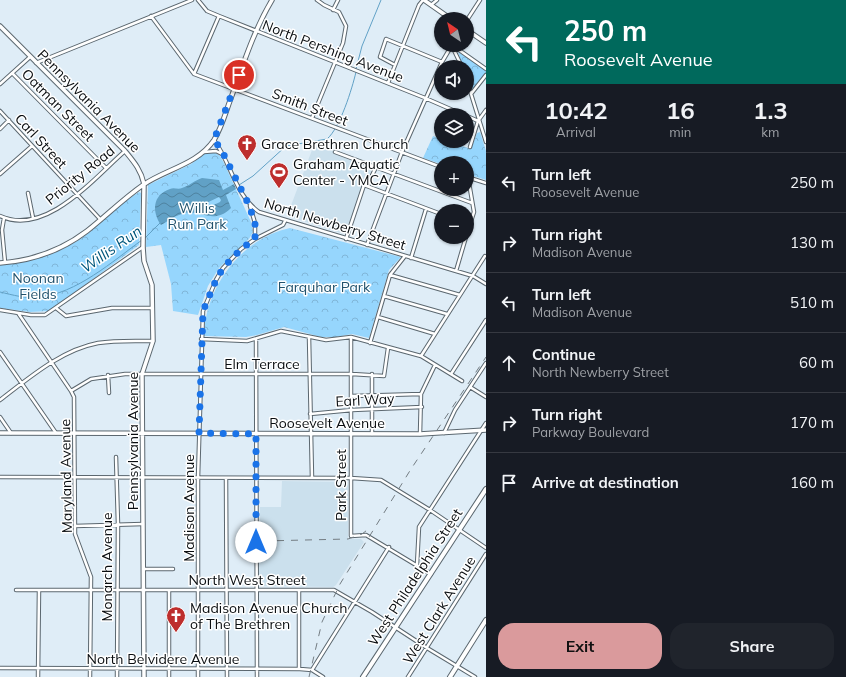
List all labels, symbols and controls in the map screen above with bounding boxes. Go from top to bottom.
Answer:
north arrow [434,12,474,52]
map controls [434,12,474,244]
text: 250 m [564,13,647,48]
street label: North Pershing Avenue [260,16,406,86]
icon: left [498,16,550,68]
street label: Pennsylvania Avenue [34,46,144,156]
text: Roosevelt Avenue [564,48,713,71]
pin [222,58,256,92]
button: sound [434,60,474,100]
icon: arrive [228,64,250,86]
street label: Oatman Street [18,65,98,145]
street label: Smith Street [270,84,351,130]
text: 10:42 [544,95,608,125]
text: 16 [666,95,695,125]
text: 1.3 [753,95,788,125]
button: layers [434,108,474,148]
street label: Carl Street [11,110,71,172]
text: Arrival [556,124,596,140]
text: min [669,124,691,140]
text: km [761,124,779,140]
church icon: Grace Brethren Church [236,133,258,161]
place label: Grace Brethren Church [261,135,408,153]
street label: Priority Road [42,142,118,208]
place label: Graham Aquatic Center - YMCA [293,155,400,189]
button: + [434,156,474,196]
sports icon: Graham Aquatic Center - YMCA [268,161,290,189]
text: Turn left [532,165,591,184]
icon: left [498,172,520,194]
text: 250 m [790,173,834,192]
text: Roosevelt Avenue [532,184,639,200]
street label: North Newberry Street [262,194,408,254]
park label: Willis Run Park [167,199,227,233]
button: − [434,204,474,244]
water label: Willis Run [77,221,145,277]
text: Turn right [532,225,602,244]
icon: right [498,232,520,254]
text: 130 m [790,233,834,252]
text: Madison Avenue [532,244,632,260]
park label: Noonan Fields [12,269,64,303]
park label: Farquhar Park [278,278,371,296]
text: Turn left [532,285,591,304]
icon: left [498,292,520,314]
text: 510 m [790,293,834,312]
text: Madison Avenue [532,304,632,320]
text: Continue [532,345,595,364]
icon: ahead [498,352,520,374]
text: 60 m [799,353,834,372]
street label: Elm Terrace [224,355,300,373]
text: North Newberry Street [532,364,669,380]
street label: Pennsylvania Avenue [124,372,142,510]
street label: Earl Way [335,389,396,411]
text: Turn right [532,405,602,424]
icon: right [498,412,520,434]
text: 170 m [790,413,834,432]
street label: Roosevelt Avenue [269,414,385,432]
street label: Maryland Avenue [56,419,76,533]
text: Parkway Boulevard [532,424,649,440]
street label: Park Street [332,449,350,521]
street label: Madison Avenue [180,454,198,562]
icon: arrive [498,472,520,494]
text: Arrive at destination [532,473,679,492]
text: 160 m [790,473,834,492]
street label: West Philadelphia Street [364,505,466,649]
street label: Monarch Avenue [98,512,116,622]
position arrow [235,521,277,563]
street label: West Clark Avenue [399,553,479,667]
street label: North West Street [188,571,306,589]
place label: Madison Avenue Church of The Brethren [190,599,347,633]
church icon: Madison Avenue Church of The Brethren [165,605,187,633]
button: Exit [498,623,662,669]
button: Share [670,623,834,669]
street label: North Belvidere Avenue [87,650,239,668]

